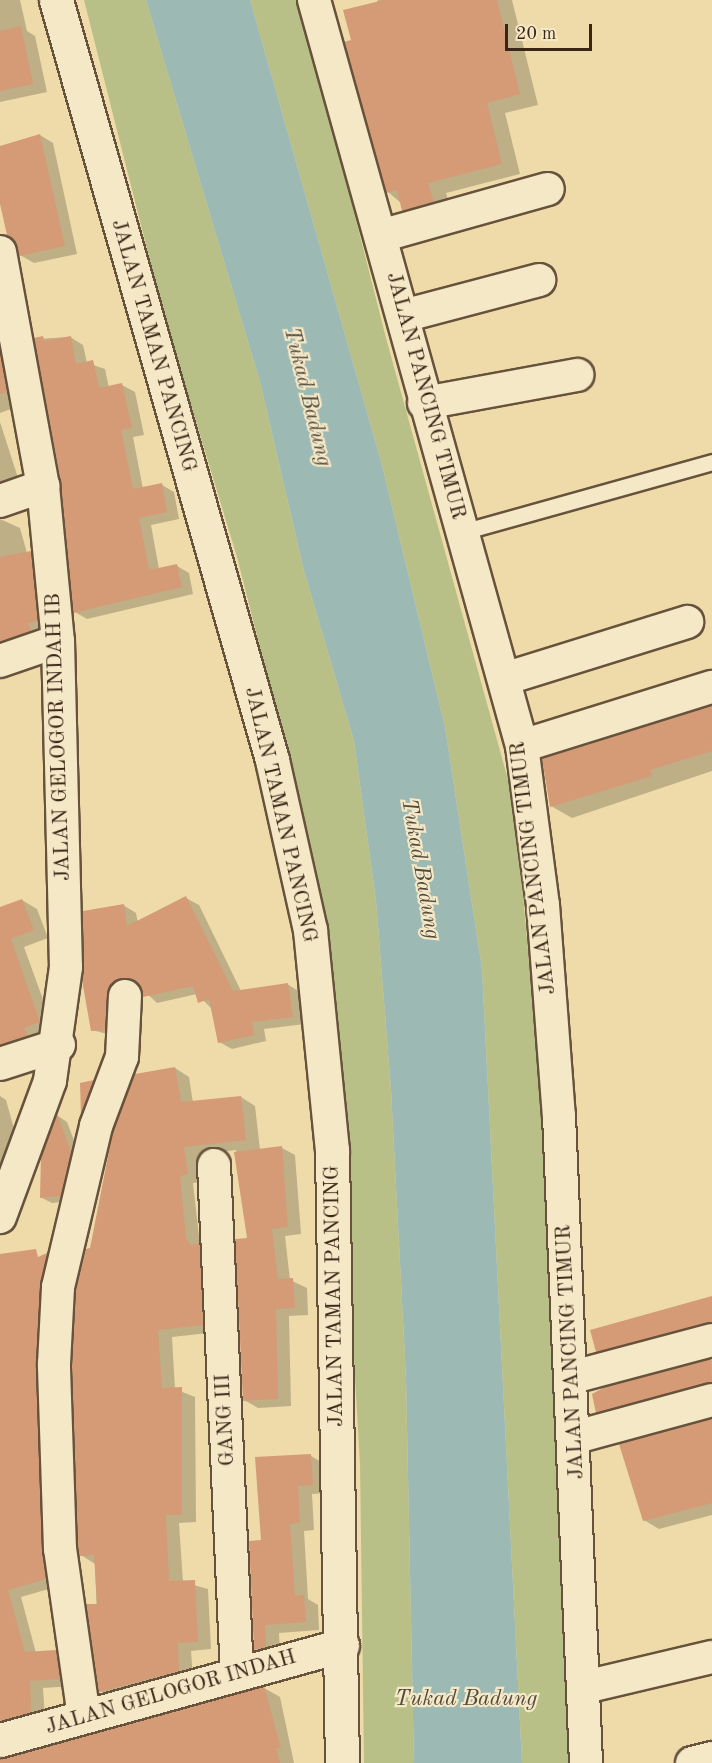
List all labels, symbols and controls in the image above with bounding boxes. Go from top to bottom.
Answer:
scale bar [508,12,595,50]
text: 20 m [516,25,556,43]
street label: JALAN TAMAN PANCING [105,217,201,475]
street label: JALAN PANCING TIMUR [380,270,470,522]
water label: Tukad Badung [277,325,337,469]
street label: JALAN GELOGOR INDAH IB [41,593,77,881]
street label: JALAN TAMAN PANCING [238,685,322,945]
street label: JALAN PANCING TIMUR [506,740,562,996]
water label: Tukad Badung [395,797,445,941]
street label: JALAN TAMAN PANCING [320,1165,350,1427]
street label: JALAN PANCING TIMUR [552,1224,590,1480]
street label: GANG III [211,1373,241,1467]
street label: JALAN GELOGOR INDAH [43,1645,299,1741]
water label: Tukad Badung [395,1687,537,1713]

